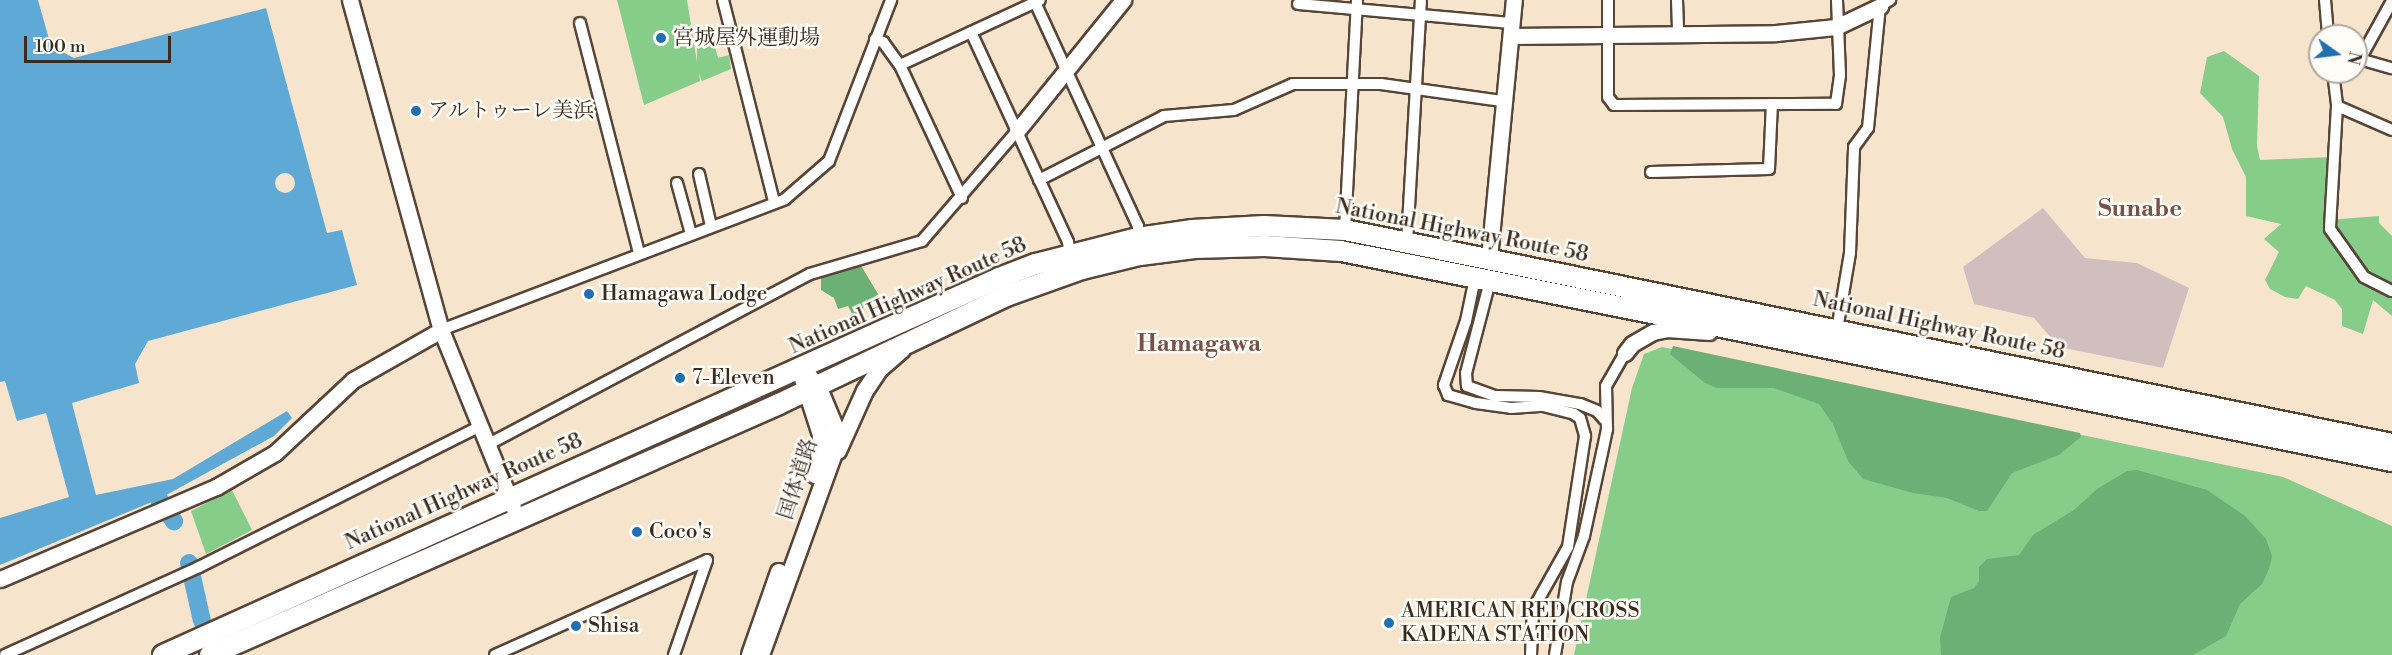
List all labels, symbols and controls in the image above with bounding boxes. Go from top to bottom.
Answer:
scale bar [27,24,174,62]
north arrow [2308,24,2368,84]
place label: 宮城屋外運動場 [673,25,820,51]
marker: 宮城屋外運動場 [654,31,668,45]
text: 100 m [35,35,86,58]
text: N [2342,49,2365,66]
place label: アルトゥーレ美浜 [428,98,596,124]
marker: アルトゥーレ美浜 [409,104,423,118]
street label: National Highway Route 58 [1333,194,1591,268]
district label: Sunabe [2098,196,2182,224]
street label: National Highway Route 58 [785,232,1031,360]
place label: Hamagawa Lodge [601,281,767,307]
marker: Hamagawa Lodge [582,287,596,301]
street label: National Highway Route 58 [1811,287,2067,365]
district label: Hamagawa [1137,331,1261,359]
place label: 7-Eleven [692,365,775,391]
marker: 7-Eleven [673,371,687,385]
street label: National Highway Route 58 [341,428,587,556]
street label: 国体道路 [773,435,823,523]
place label: Coco's [649,519,712,545]
marker: Coco's [630,525,644,539]
place label: AMERICAN RED CROSS KADENA STATION [1401,598,1639,648]
place label: Shisa [588,613,639,639]
marker: AMERICAN RED CROSS KADENA STATION [1382,616,1396,630]
marker: Shisa [569,619,583,633]

